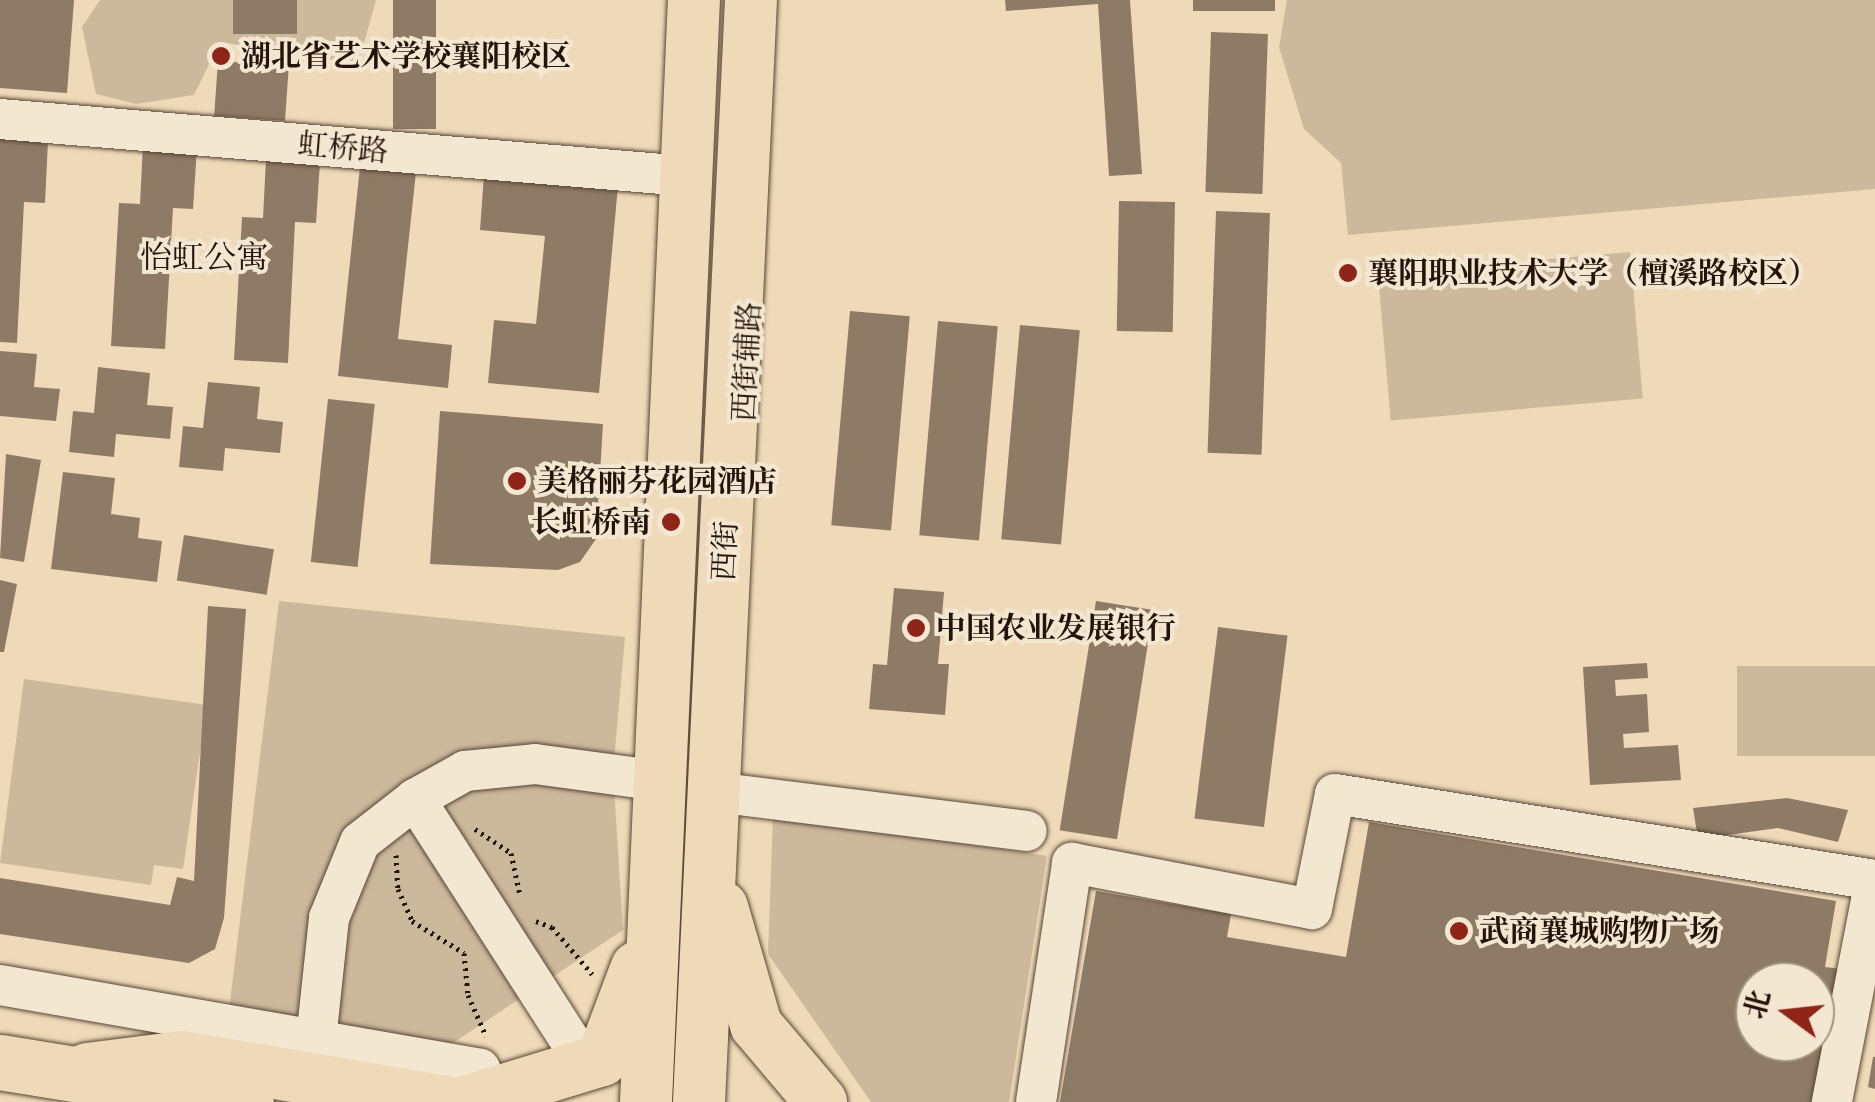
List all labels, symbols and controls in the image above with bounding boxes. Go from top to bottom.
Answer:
place label: 湖北省艺术学校襄阳校区 [241,38,571,74]
marker: 湖北省艺术学校襄阳校区 [210,45,232,67]
street label: 虹桥路 [297,126,389,170]
district label: 怡虹公寓 [140,238,268,276]
place label: 襄阳职业技术大学（檀溪路校区） [1368,255,1818,291]
marker: 襄阳职业技术大学（檀溪路校区） [1337,262,1359,284]
street label: 西街辅路 [726,301,768,423]
place label: 美格丽芬花园酒店 [537,463,777,499]
marker: 美格丽芬花园酒店 [506,470,528,492]
place label: 长虹桥南 [531,504,651,540]
marker: 长虹桥南 [660,511,682,533]
street label: 西街 [705,520,745,582]
place label: 中国农业发展银行 [936,610,1176,646]
marker: 中国农业发展银行 [905,617,927,639]
place label: 武商襄城购物广场 [1479,913,1719,949]
marker: 武商襄城购物广场 [1448,920,1470,942]
north arrow [1735,962,1835,1062]
text: 北 [1736,986,1780,1023]

